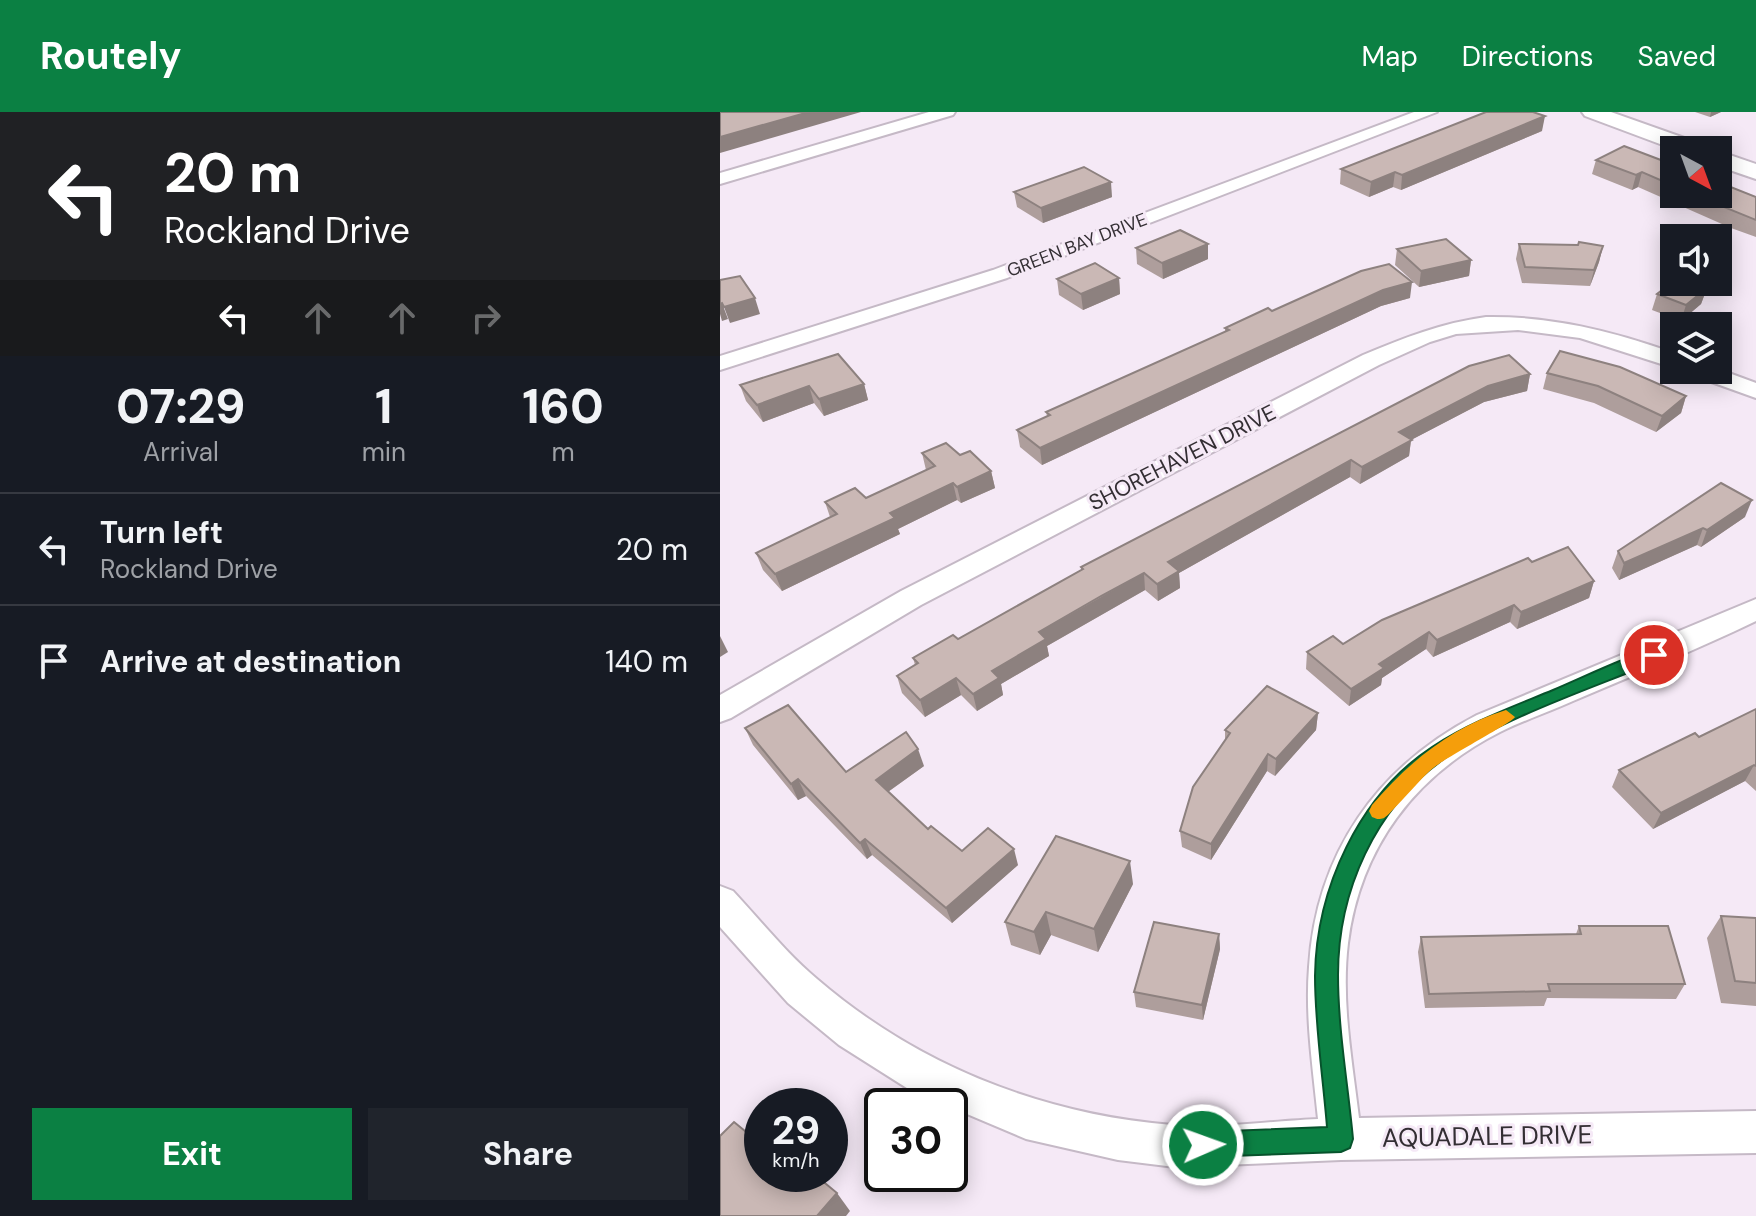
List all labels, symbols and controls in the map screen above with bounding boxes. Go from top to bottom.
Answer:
text: Routely [40,31,181,81]
text: Map [1361,38,1418,75]
text: Directions [1462,38,1594,75]
text: Saved [1638,38,1716,75]
text: 20 m [164,136,301,209]
north arrow [1660,136,1732,208]
map controls [1660,136,1732,384]
icon: left [32,144,136,248]
text: Rockland Drive [164,207,410,254]
street label: GREEN BAY DRIVE [1004,207,1150,283]
button: sound [1660,224,1732,296]
icon: left [212,296,256,340]
icon: ahead [296,296,340,340]
icon: ahead [380,296,424,340]
icon: right [464,296,508,340]
button: layers [1660,312,1732,384]
text: 07:29 [116,375,246,438]
text: 1 [375,375,393,438]
text: 160 [522,375,604,438]
street label: SHOREHAVEN DRIVE [1084,398,1281,517]
text: Arrival [143,435,219,469]
text: min [362,435,406,469]
text: m [551,435,575,469]
text: Turn left [100,513,223,552]
icon: left [32,527,76,571]
text: 20 m [616,530,688,569]
text: Rockland Drive [100,552,278,586]
pin [1620,621,1688,689]
icon: arrive [1632,633,1676,677]
icon: arrive [32,639,76,683]
text: Arrive at destination [100,642,401,681]
text: 140 m [605,642,688,681]
speed limit sign: 30 [864,1088,968,1192]
position arrow [1161,1103,1245,1187]
text: 29 [772,1104,820,1156]
button: Exit [32,1108,352,1200]
button: Share [368,1108,688,1200]
street label: AQUADALE DRIVE [1381,1117,1593,1155]
text: km/h [772,1147,820,1173]

